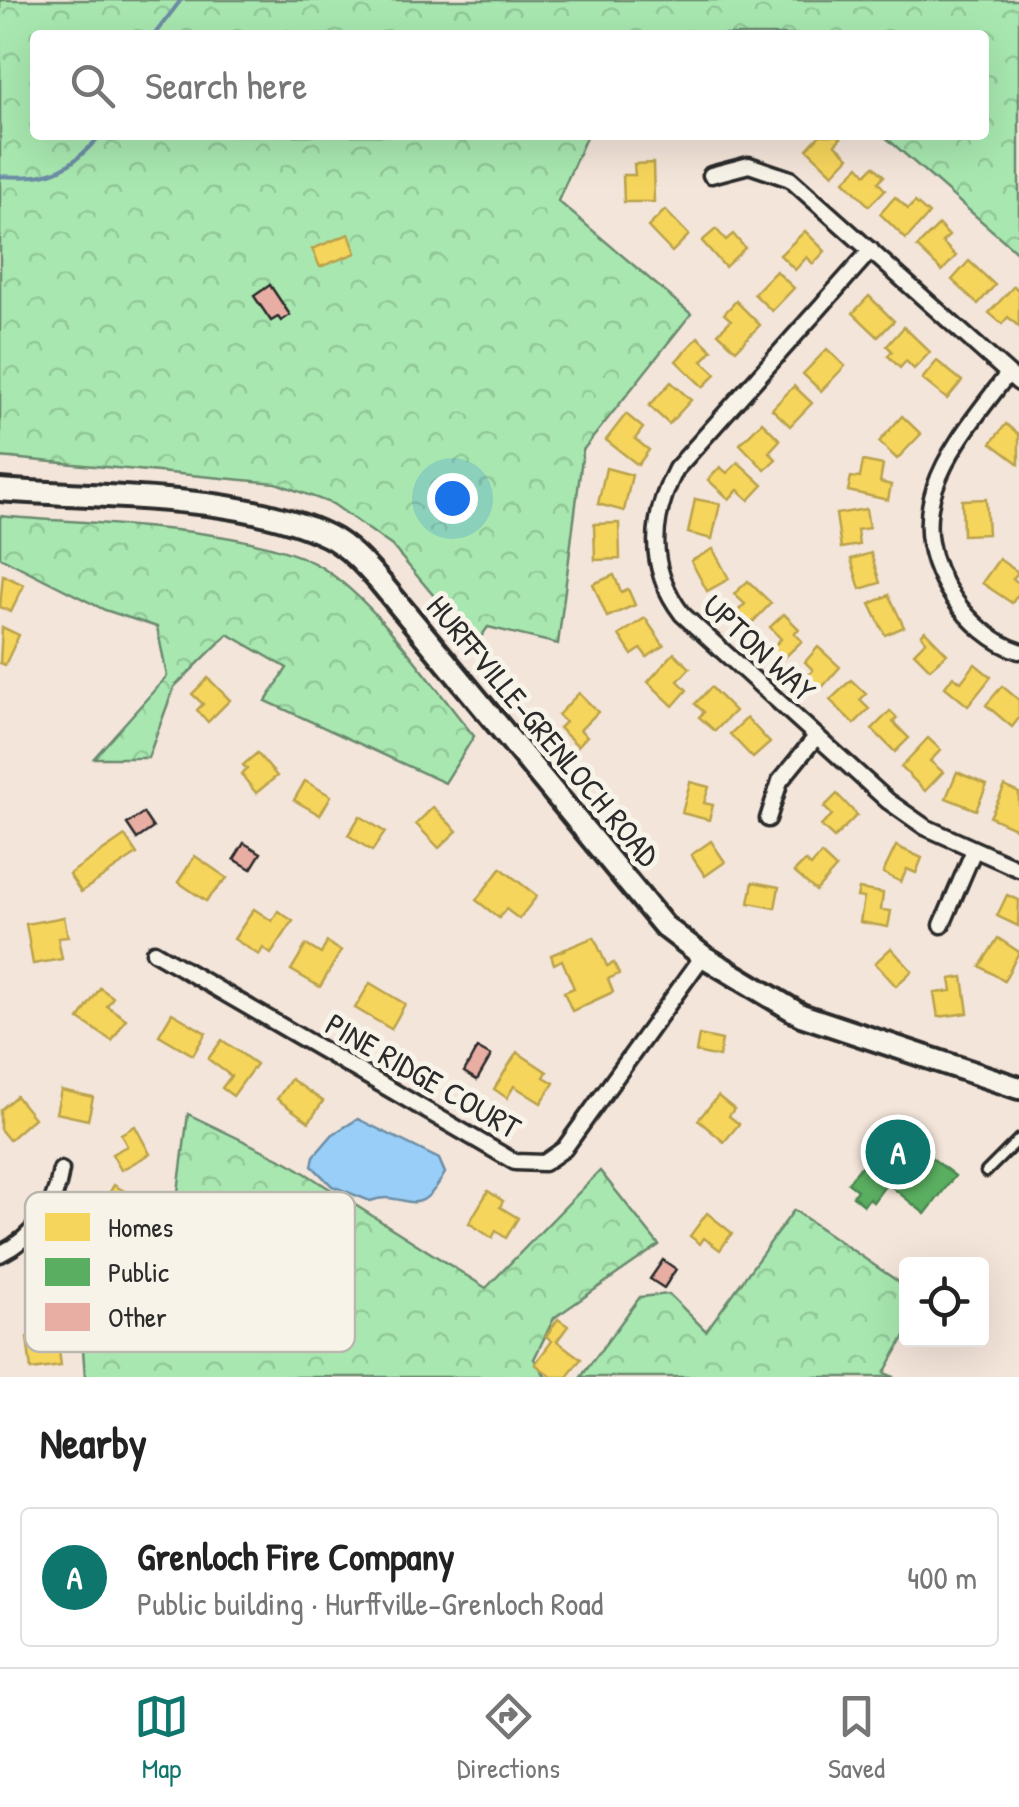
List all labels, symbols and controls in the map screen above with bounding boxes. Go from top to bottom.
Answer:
search box [30,30,989,140]
icon: search [65,58,120,113]
text: Search here [145,59,307,111]
your location [427,473,478,524]
street label: UPTON WAY [694,584,825,711]
street label: HURFFVILLE-GRENLOCH ROAD [417,586,670,875]
street label: PINE RIDGE COURT [318,1002,529,1149]
pin: A [866,1114,930,1190]
legend [25,1192,355,1352]
text: Homes [108,1208,173,1246]
text: Public [108,1253,169,1291]
map controls [899,1257,989,1347]
button: locate [899,1257,989,1347]
text: Other [108,1298,167,1336]
text: Nearby [40,1414,147,1471]
text: Grenloch Fire Company [137,1530,455,1582]
text: A [67,1556,82,1599]
text: 400 m [907,1556,977,1599]
text: Public building · Hurffville-Grenloch Road [137,1582,603,1625]
tab: Map [134,1689,189,1787]
tab: Directions [457,1689,560,1787]
tab: Saved [828,1689,885,1787]

